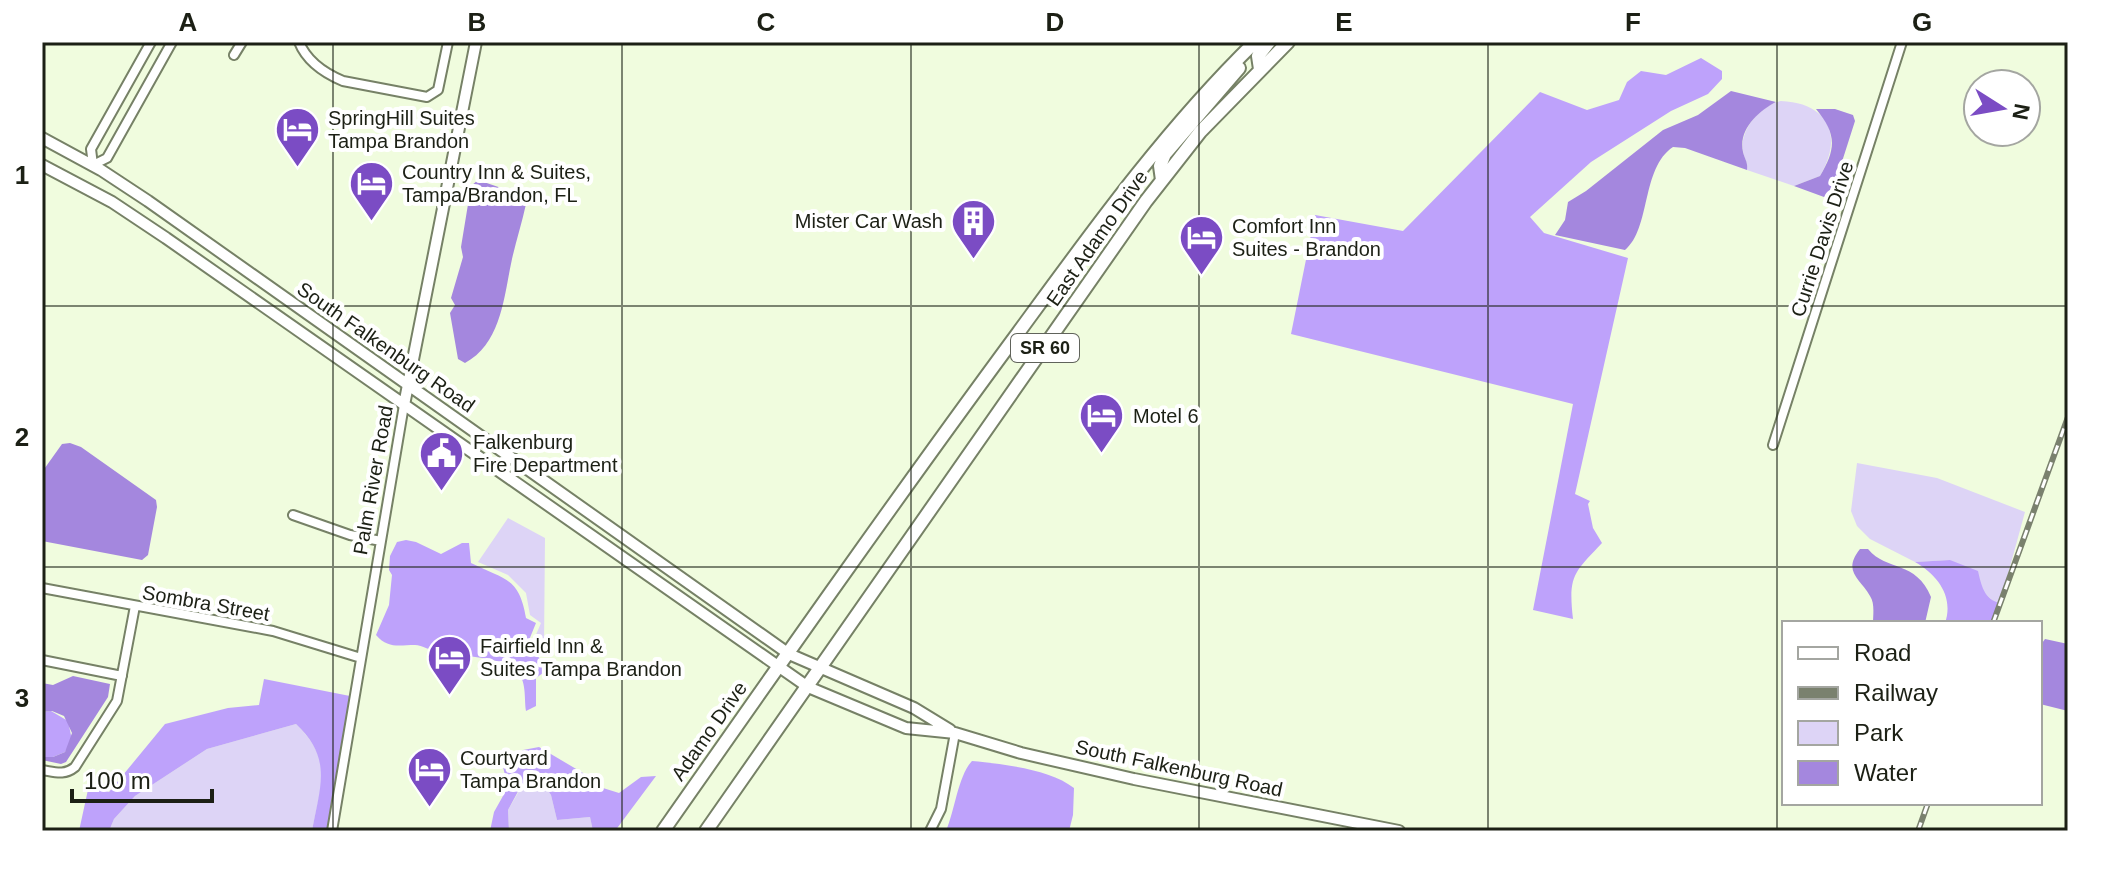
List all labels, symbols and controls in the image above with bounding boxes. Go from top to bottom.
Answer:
text: A [179,7,198,37]
text: B [468,7,486,37]
text: C [757,7,776,37]
text: D [1046,7,1064,37]
text: E [1335,7,1353,37]
text: F [1625,7,1641,37]
text: G [1912,7,1932,37]
north arrow [1962,68,2042,148]
text: N [2007,102,2035,122]
hotel icon: SpringHill Suites Tampa Brandon [273,106,321,169]
place label: SpringHill Suites Tampa Brandon [328,107,475,152]
street label: Currie Davis Drive [1786,158,1858,320]
hotel icon: Country Inn & Suites, Tampa/Brandon, FL [347,159,395,222]
text: 1 [15,160,29,190]
place label: Country Inn & Suites, Tampa/Brandon, FL [402,161,591,206]
street label: East Adamo Drive [1042,166,1152,310]
building icon: Mister Car Wash [950,197,998,260]
place label: Mister Car Wash [795,210,943,232]
hotel icon: Comfort Inn Suites - Brandon [1177,213,1225,276]
place label: Comfort Inn Suites - Brandon [1232,215,1381,260]
street label: South Falkenburg Road [293,277,479,417]
road number: SR 60 [1011,334,1079,362]
hotel icon: Motel 6 [1078,392,1126,455]
street label: Palm River Road [349,404,397,556]
place label: Motel 6 [1133,405,1199,427]
text: 2 [15,422,29,452]
public building icon: Falkenburg Fire Department [418,429,466,492]
place label: Falkenburg Fire Department [473,431,618,476]
street label: Sombra Street [141,581,272,625]
legend [1782,621,2042,805]
hotel icon: Fairfield Inn & Suites Tampa Brandon [425,633,473,696]
place label: Fairfield Inn & Suites Tampa Brandon [480,635,682,680]
text: Road [1854,639,1911,666]
street label: Adamo Drive [667,677,751,785]
text: Railway [1854,679,1938,706]
text: 3 [15,683,29,713]
text: Park [1854,719,1904,746]
street label: South Falkenburg Road [1073,735,1285,801]
hotel icon: Courtyard Tampa Brandon [405,745,453,808]
place label: Courtyard Tampa Brandon [460,747,601,792]
scale bar [72,753,212,803]
text: Water [1854,759,1917,786]
text: 100 m [84,767,151,794]

